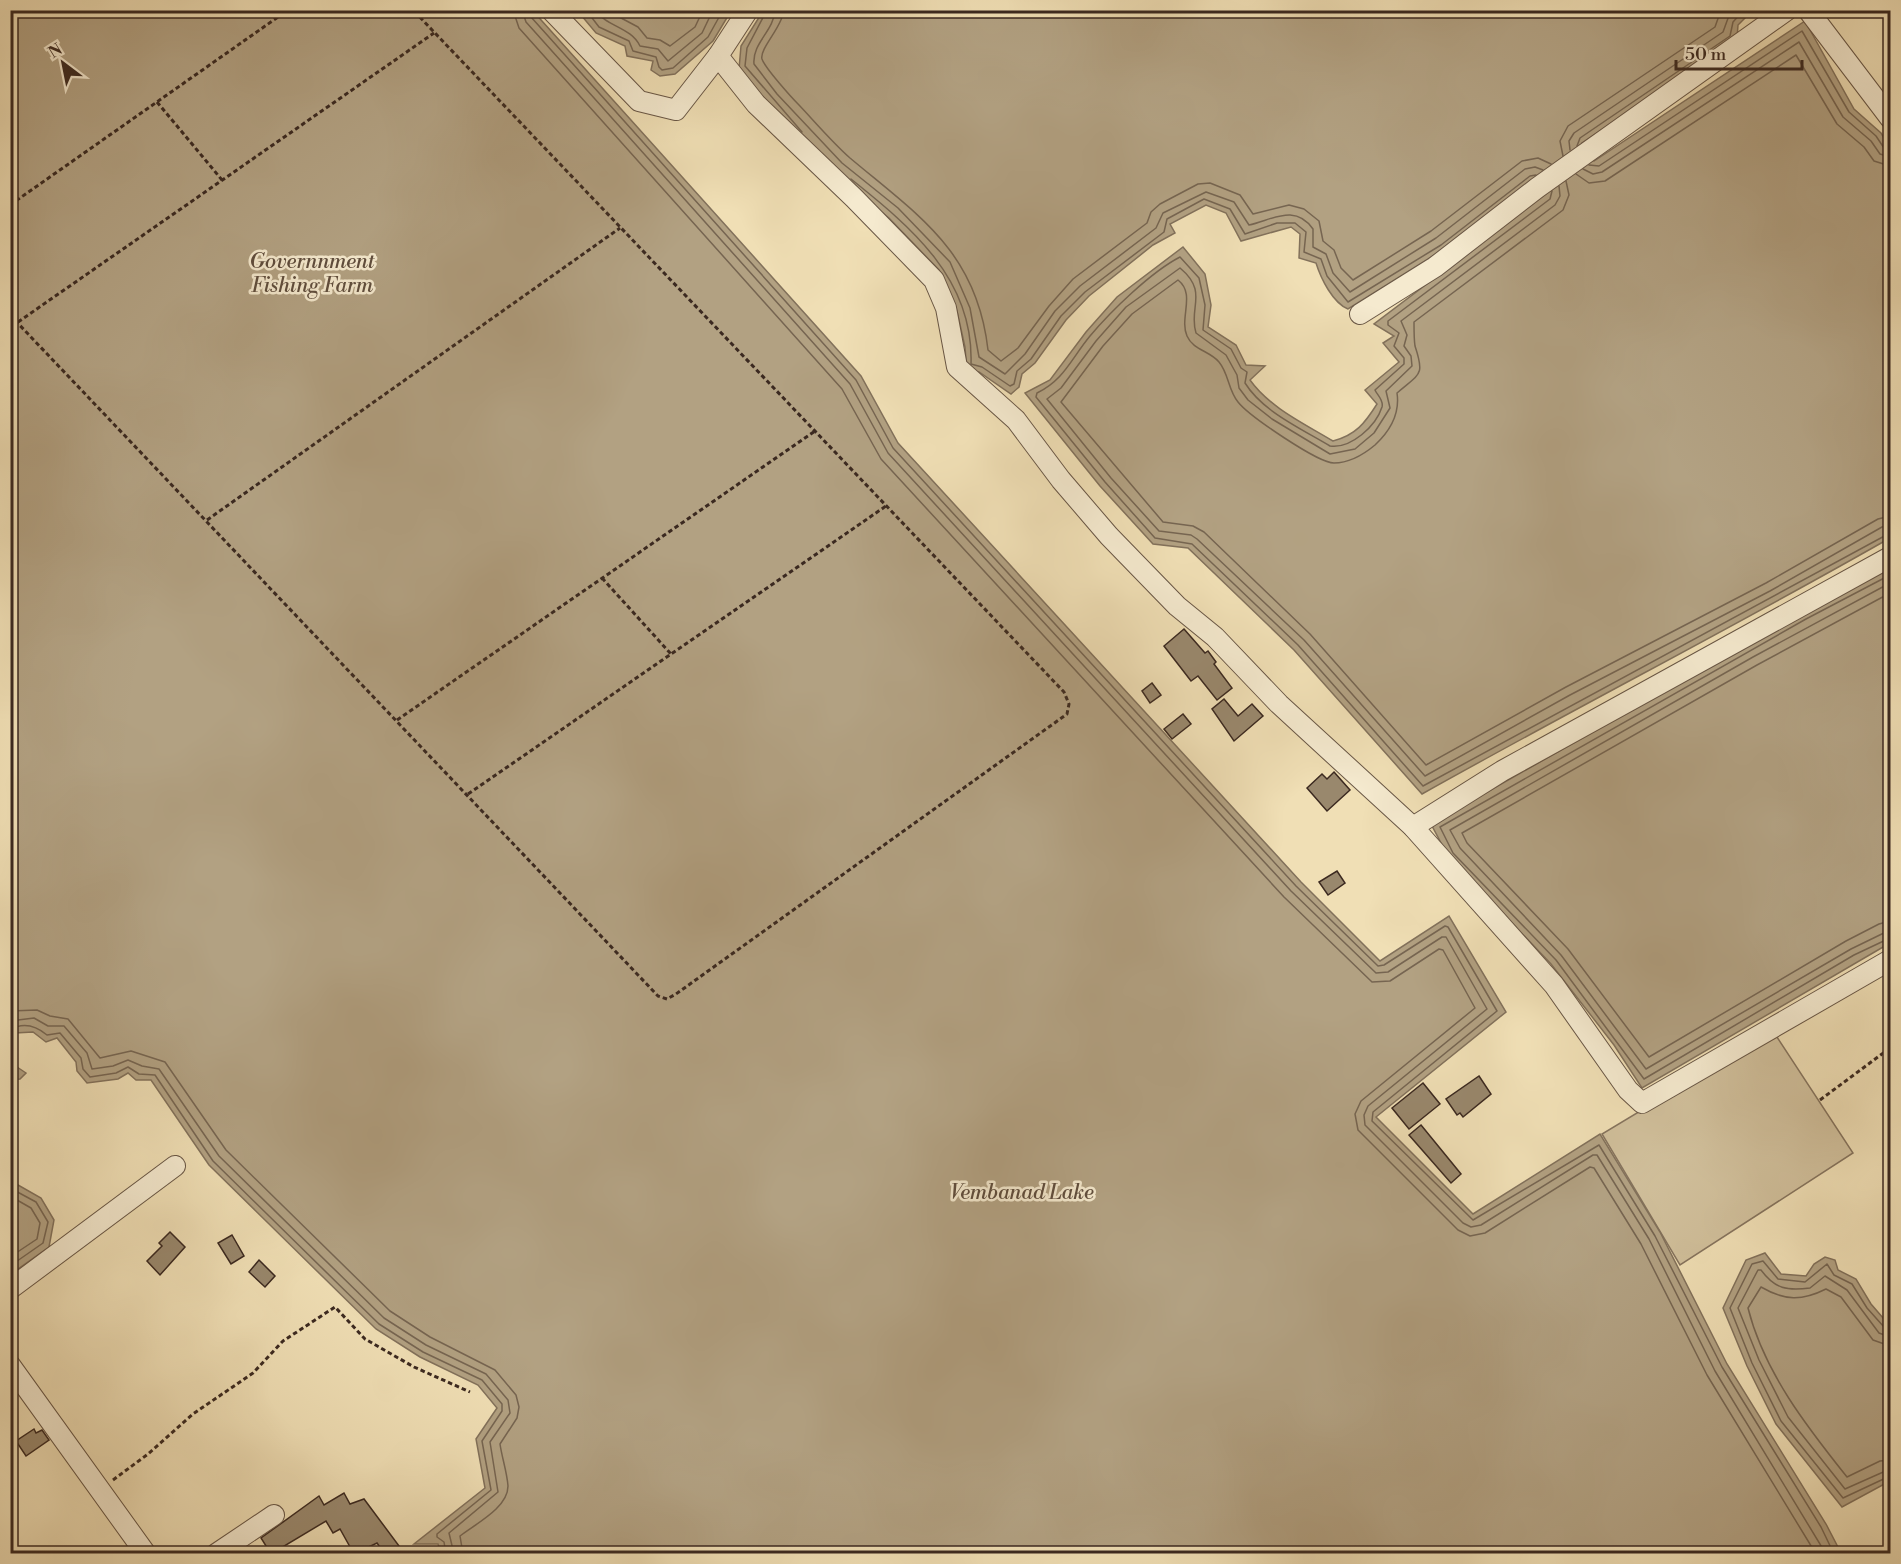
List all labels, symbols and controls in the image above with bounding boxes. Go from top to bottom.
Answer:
north arrow [33,33,93,93]
scale bar [1676,33,1802,71]
text: N [45,39,67,63]
text: 50 m [1685,43,1727,66]
water label: Governnment Fishing Farm [249,249,376,299]
water label: Vembanad Lake [950,1180,1094,1206]

